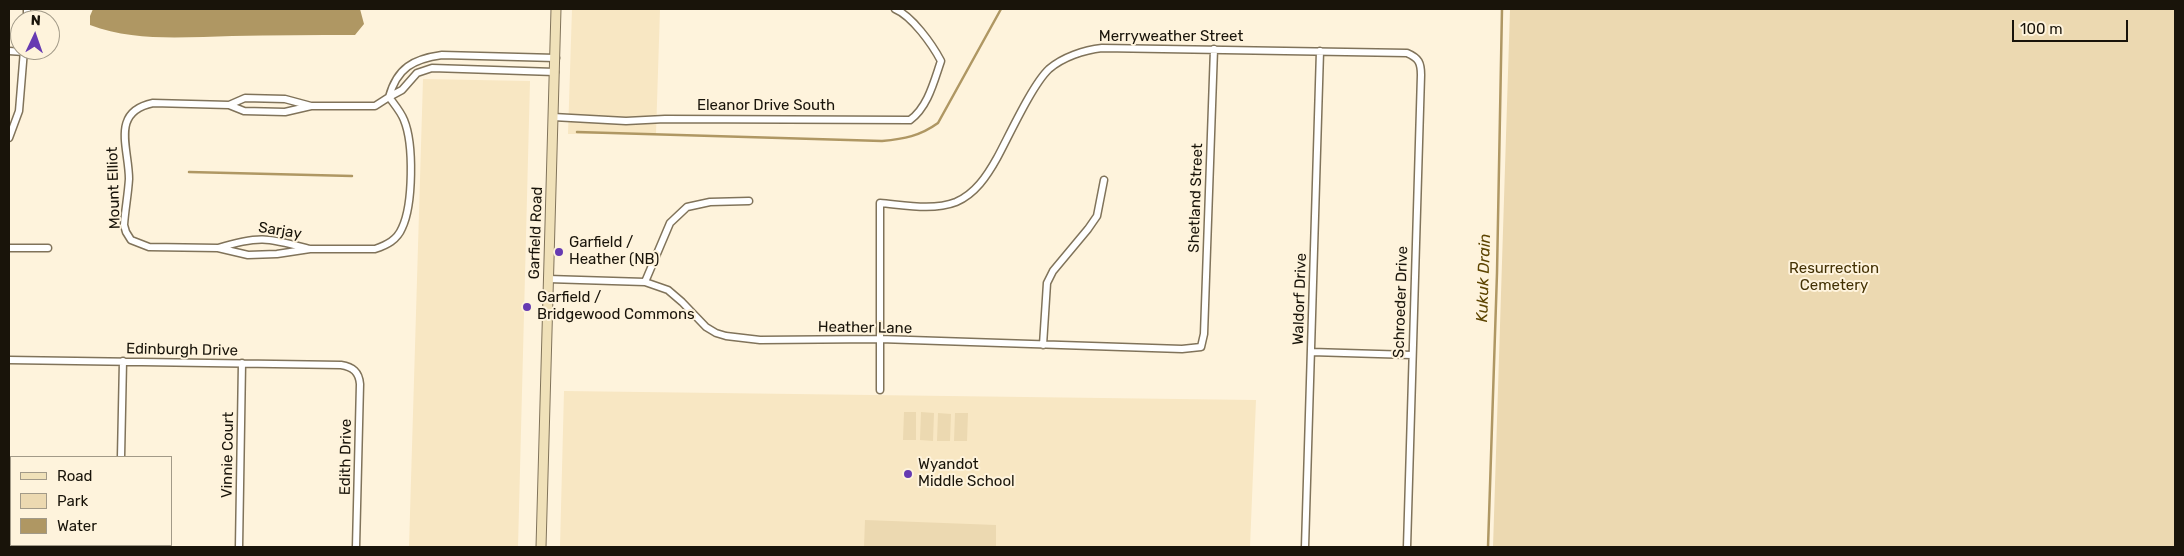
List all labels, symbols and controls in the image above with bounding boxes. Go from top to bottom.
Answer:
north arrow [10,10,60,60]
scale bar [2014,10,2130,42]
text: N [30,12,41,29]
text: 100 m [2020,20,2062,38]
street label: Merryweather Street [1099,28,1243,46]
street label: Eleanor Drive South [697,97,835,115]
street label: Shetland Street [1185,143,1207,253]
street label: Mount Elliot [104,146,124,230]
street label: Garfield Road [525,186,547,280]
street label: Sarjay [257,219,303,243]
water label: Kukuk Drain [1473,233,1495,323]
place label: Garfield / Heather (NB) [569,234,659,269]
marker: Garfield / Heather (NB) [553,246,565,258]
street label: Schroeder Drive [1390,246,1412,358]
street label: Waldorf Drive [1289,253,1311,345]
park label: Resurrection Cemetery [1789,260,1879,295]
place label: Garfield / Bridgewood Commons [537,289,695,324]
marker: Garfield / Bridgewood Commons [521,301,533,313]
street label: Heather Lane [818,318,912,338]
street label: Edinburgh Drive [126,340,238,360]
street label: Vinnie Court [218,412,238,498]
street label: Edith Drive [336,419,356,495]
legend [10,456,172,546]
place label: Wyandot Middle School [918,456,1015,491]
text: Road [57,467,93,485]
marker: Wyandot Middle School [902,468,914,480]
text: Park [57,492,88,510]
text: Water [57,517,97,535]

